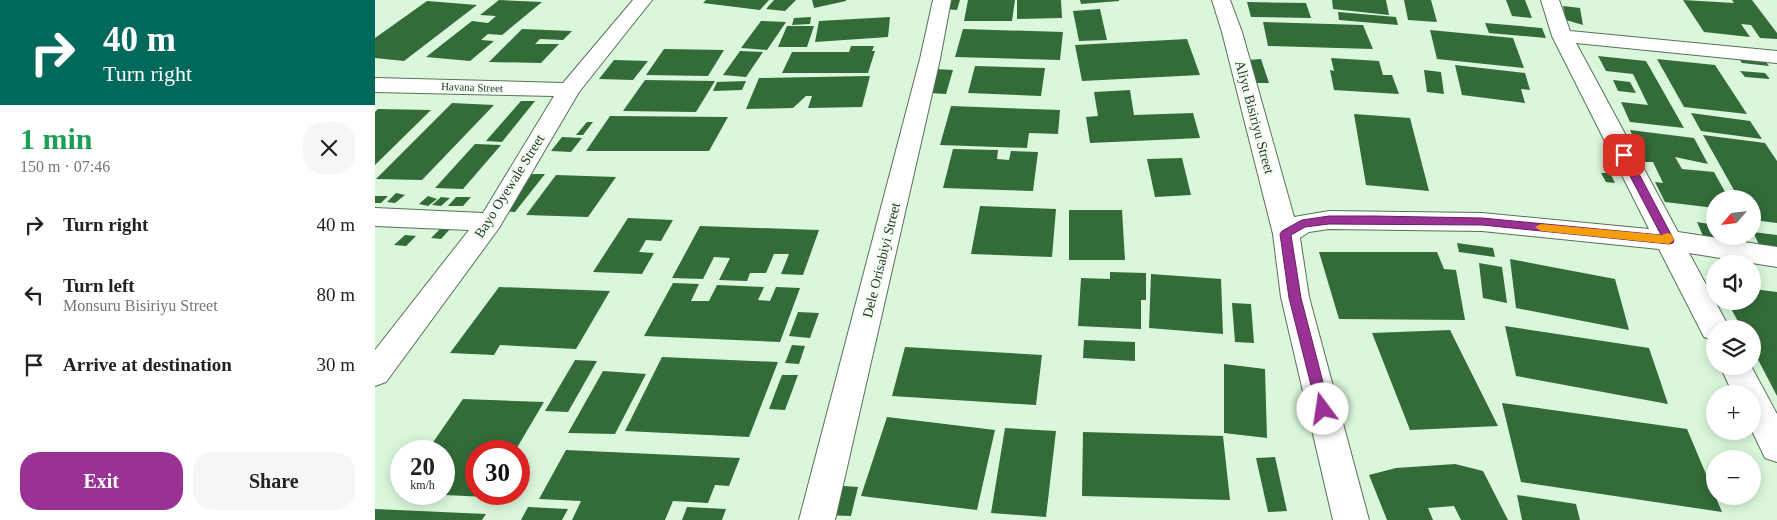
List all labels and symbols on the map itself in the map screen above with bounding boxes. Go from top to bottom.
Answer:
street label: Aliyu Bisiriyu Street [1232,59,1277,176]
street label: Havana Street [441,80,503,94]
street label: Bayo Oyewale Street [472,132,547,241]
pin [1603,134,1645,176]
north arrow [1706,190,1761,245]
street label: Dele Orisabiyi Street [860,201,903,319]
position arrow [1296,382,1348,434]
speed limit sign: 30 [465,440,530,505]

